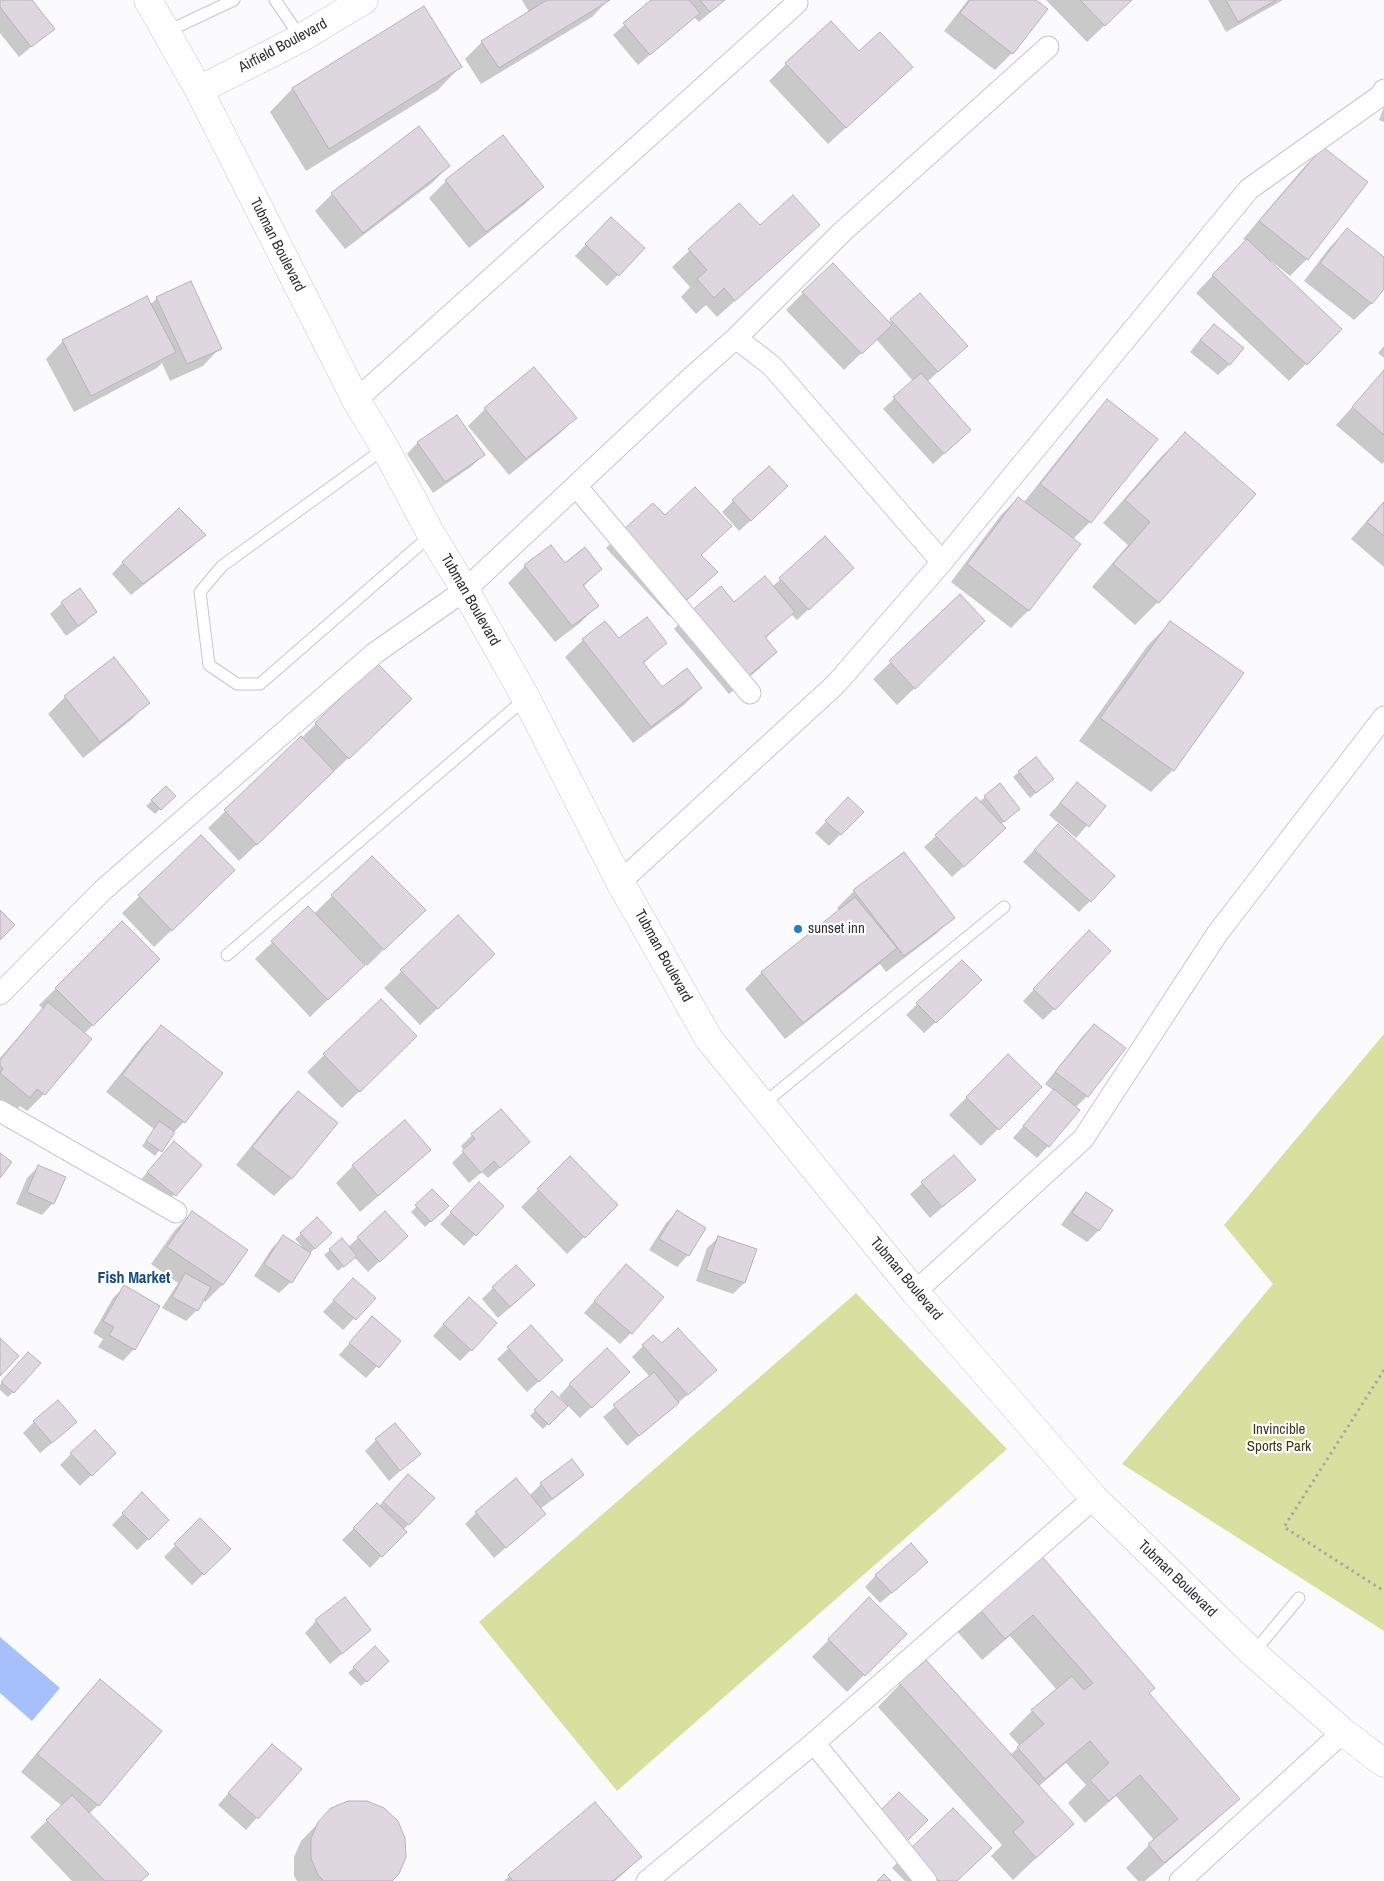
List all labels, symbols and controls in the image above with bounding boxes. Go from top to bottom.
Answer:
street label: Airfield Boulevard [236,15,330,77]
street label: Tubman Boulevard [246,195,308,295]
street label: Tubman Boulevard [436,551,504,649]
street label: Tubman Boulevard [630,907,696,1005]
place label: sunset inn [808,920,865,938]
marker: sunset inn [792,923,804,935]
street label: Tubman Boulevard [866,1234,946,1324]
district label: Fish Market [98,1269,170,1289]
park label: Invincible Sports Park [1247,1421,1311,1456]
street label: Tubman Boulevard [1134,1537,1220,1621]

